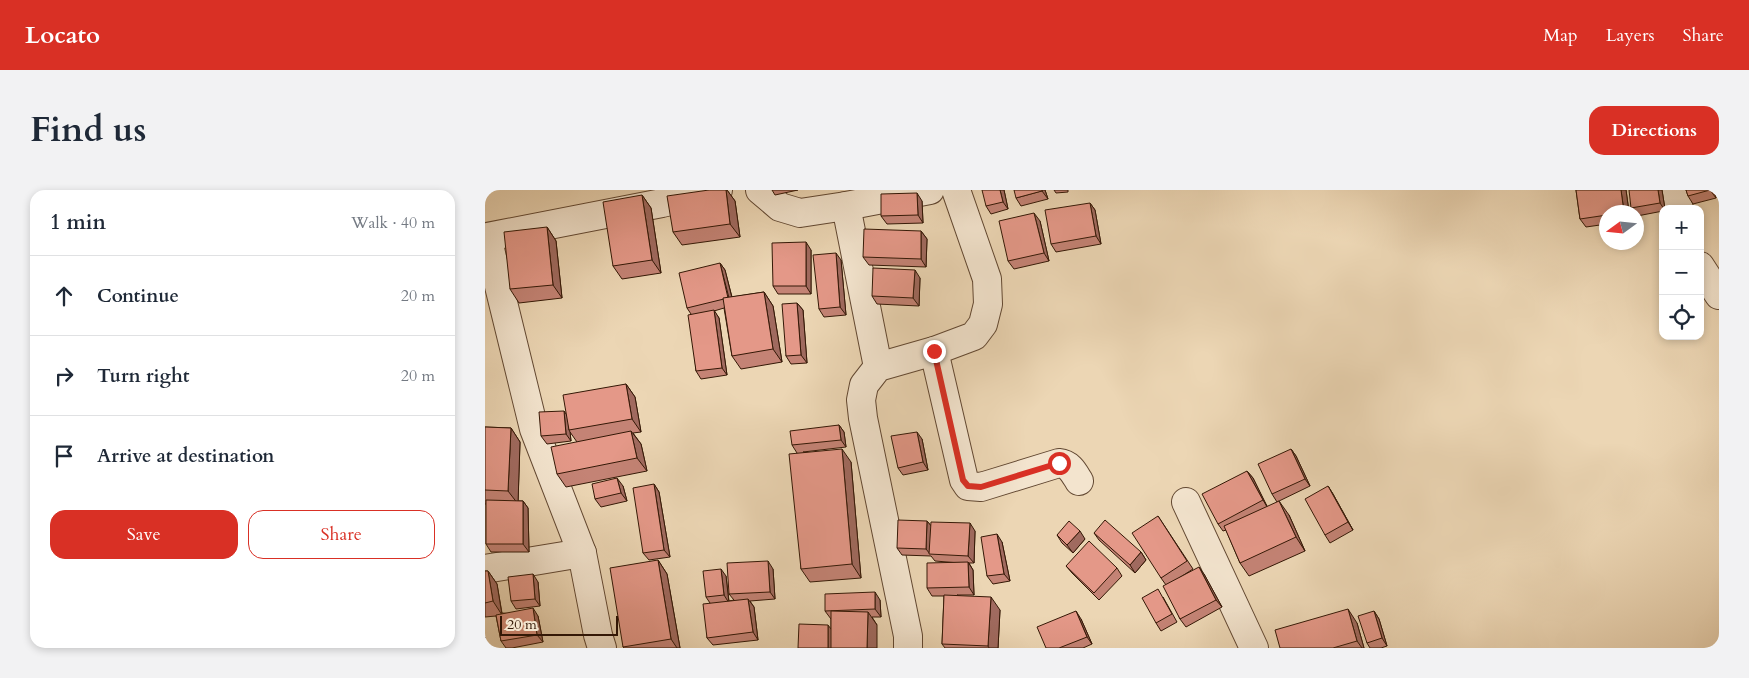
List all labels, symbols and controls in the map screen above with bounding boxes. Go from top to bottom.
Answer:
text: Locato [25,19,100,52]
text: Map [1543,23,1578,48]
text: Layers [1606,23,1655,48]
text: Share [1683,23,1724,48]
text: Find us [30,106,146,154]
button: Directions [1589,106,1719,155]
north arrow [1599,205,1644,250]
map controls [1659,205,1704,340]
button: + [1659,205,1704,250]
text: 1 min [50,208,106,237]
text: Walk · 40 m [351,212,435,234]
button: − [1659,250,1704,295]
icon: ahead [50,282,78,310]
text: Continue [97,283,179,309]
text: 20 m [401,285,435,307]
button: locate [1659,295,1704,340]
route end [923,340,946,363]
icon: right [50,362,78,390]
text: Turn right [97,363,189,389]
text: 20 m [401,365,435,387]
icon: arrive [50,442,78,470]
text: Arrive at destination [97,443,274,469]
route start [1048,452,1071,475]
button: Save [50,510,238,559]
button: Share [248,510,435,559]
scale bar [500,613,617,636]
text: 20 m [507,615,537,634]

